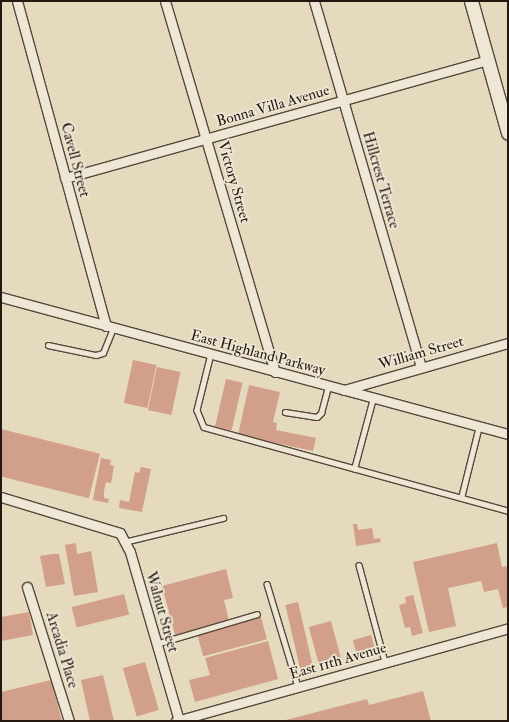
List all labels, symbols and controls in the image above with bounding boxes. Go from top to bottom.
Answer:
street label: Bonna Villa Avenue [214,81,332,131]
street label: Cavell Street [56,121,94,199]
street label: Hillcrest Terrace [359,129,403,231]
street label: Victory Street [214,139,254,225]
street label: East Highland Parkway [189,326,327,380]
street label: William Street [376,332,466,374]
street label: Walnut Street [142,569,182,655]
street label: Arcadia Place [42,610,82,690]
street label: East 11th Avenue [287,639,389,683]

